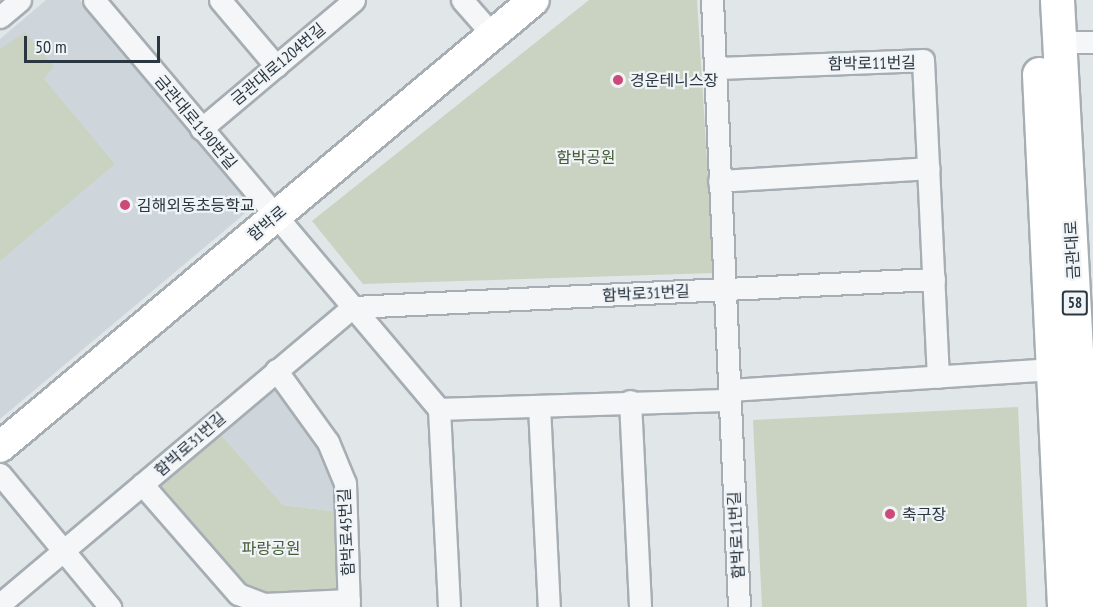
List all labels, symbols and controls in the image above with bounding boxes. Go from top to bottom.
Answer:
street label: 금관대로1204번길 [227,19,329,109]
scale bar [27,24,164,62]
text: 50 m [35,35,67,58]
street label: 함박로11번길 [828,53,916,73]
place label: 경운테니스장 [630,70,718,90]
street label: 금관대로1190번길 [151,71,241,173]
marker: 경운테니스장 [611,73,625,87]
park label: 함박공원 [557,147,615,167]
place label: 김해외동초등학교 [137,195,255,215]
marker: 김해외동초등학교 [118,198,132,212]
street label: 함박로 [244,201,290,245]
street label: 금관대로 [1061,220,1083,280]
street label: 함박로31번길 [602,281,690,305]
road number: 58 [1062,291,1088,315]
street label: 함박로31번길 [150,408,230,480]
street label: 함박로45번길 [334,488,358,576]
street label: 함박로11번길 [724,491,748,579]
place label: 축구장 [902,504,946,524]
marker: 축구장 [883,507,897,521]
park label: 파랑공원 [242,538,300,558]

